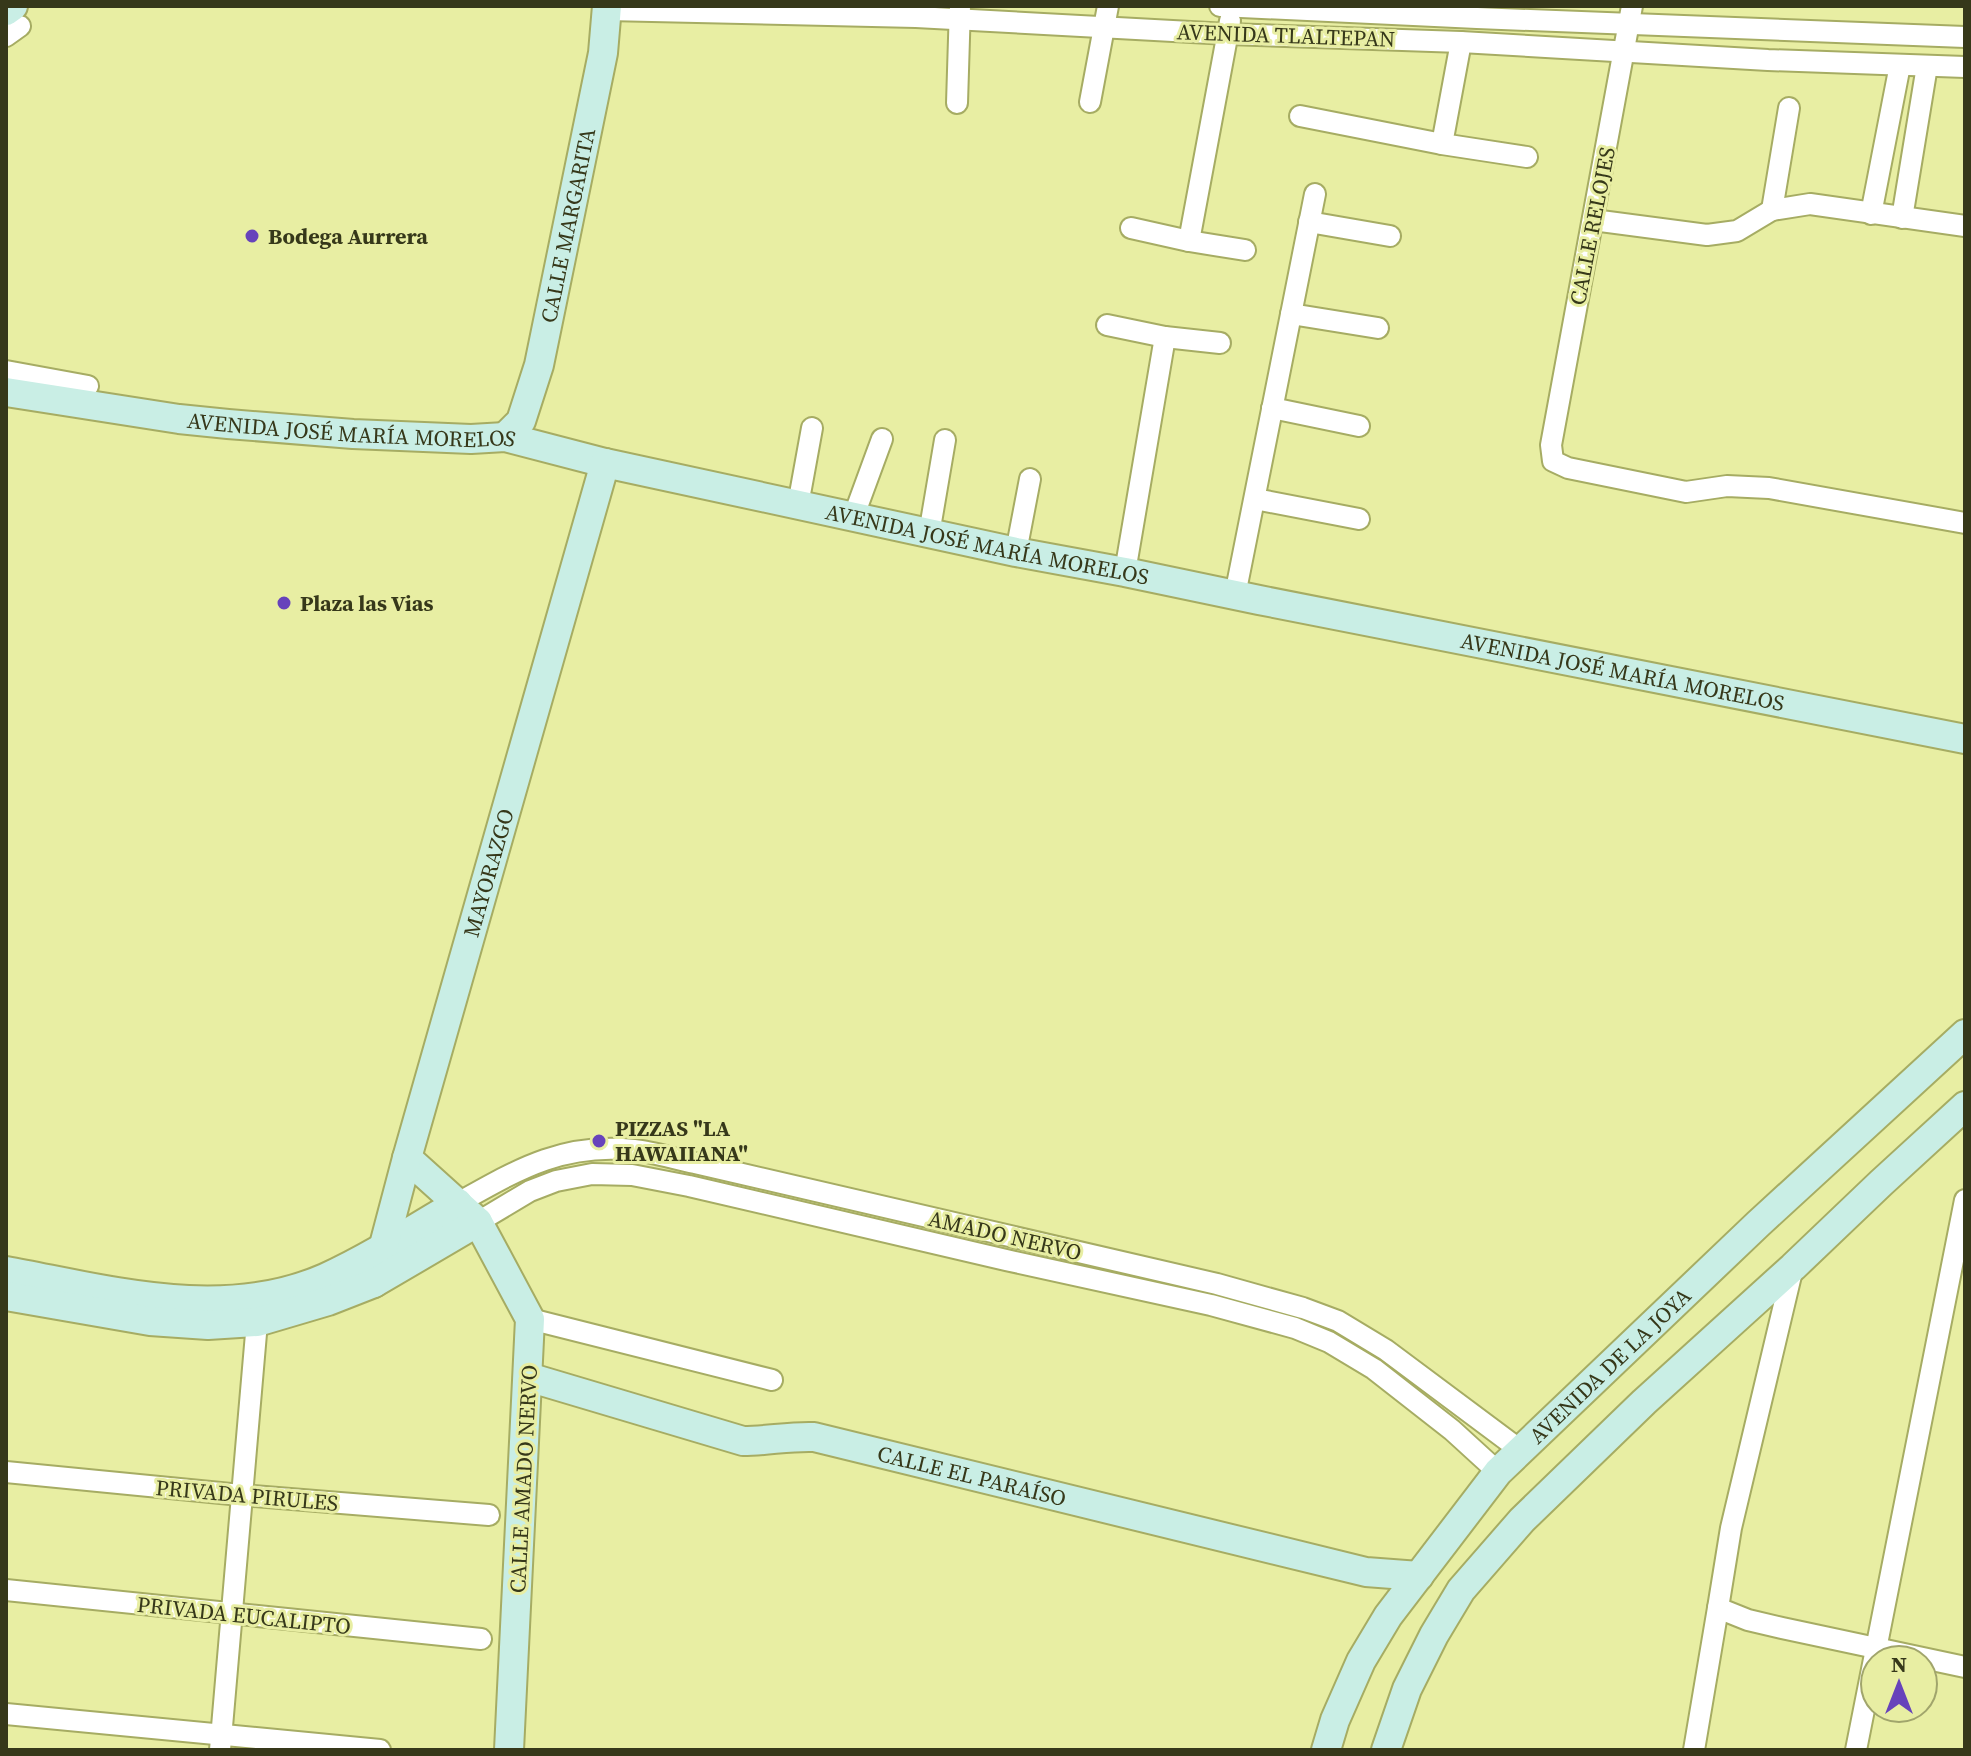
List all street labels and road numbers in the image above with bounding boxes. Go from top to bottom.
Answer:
street label: AVENIDA TLALTEPAN [1176,16,1396,54]
street label: CALLE MARGARITA [533,125,602,325]
street label: CALLE RELOJES [1562,144,1622,308]
street label: AVENIDA JOSÉ MARÍA MORELOS [186,405,519,454]
street label: AVENIDA JOSÉ MARÍA MORELOS [823,496,1152,592]
street label: AVENIDA JOSÉ MARÍA MORELOS [1458,625,1787,718]
street label: MAYORAZGO [456,805,521,940]
street label: AMADO NERVO [925,1203,1085,1267]
street label: AVENIDA DE LA JOYA [1522,1280,1698,1450]
street label: CALLE AMADO NERVO [502,1364,544,1594]
street label: CALLE EL PARAÍSO [874,1438,1069,1513]
street label: PRIVADA PIRULES [154,1472,340,1518]
street label: PRIVADA EUCALIPTO [136,1589,352,1641]

